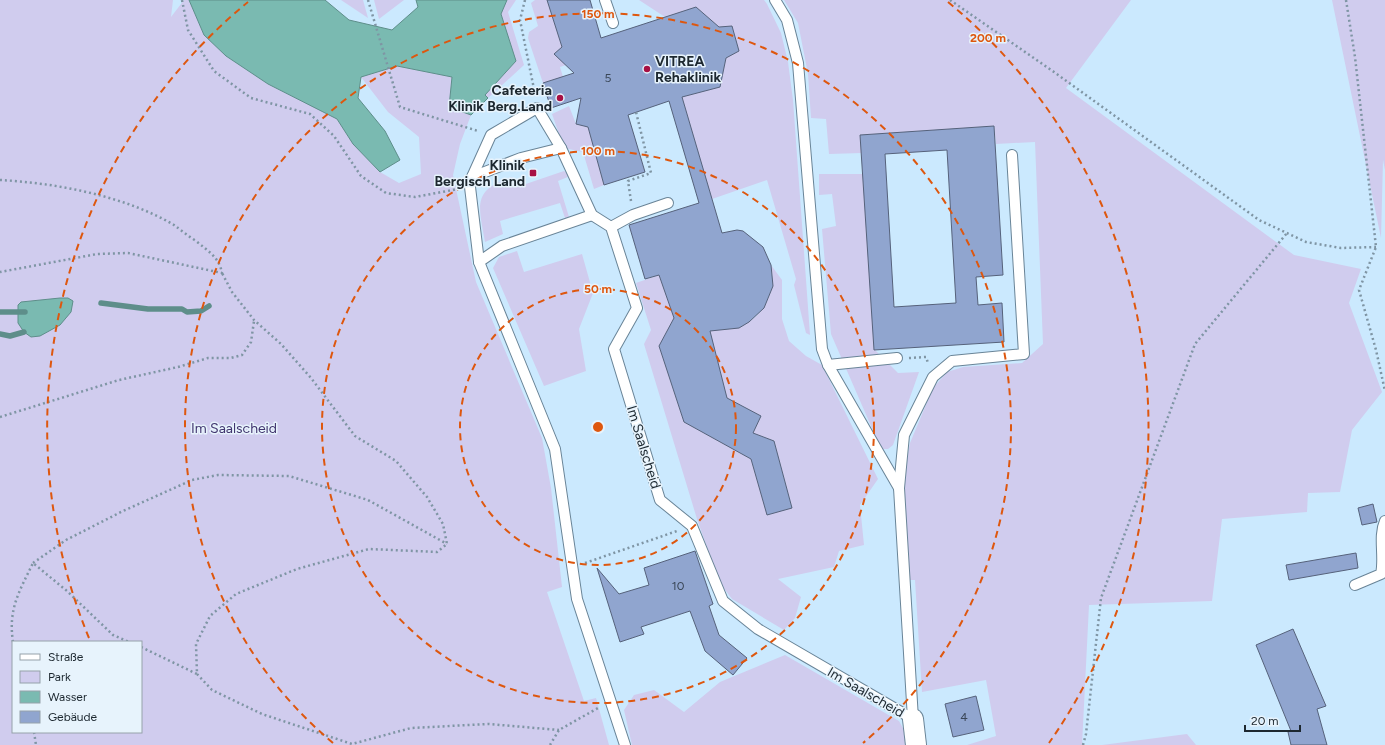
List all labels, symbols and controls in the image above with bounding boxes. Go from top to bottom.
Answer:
text: 150 m [581,7,615,21]
text: 200 m [970,31,1006,45]
place label: VITREA Rehaklinik [655,53,721,86]
marker: VITREA Rehaklinik [642,64,652,74]
house number: 5 [605,71,612,85]
place label: Cafeteria Klinik Berg.Land [448,82,552,115]
marker: Cafeteria Klinik Berg.Land [555,93,565,103]
text: 100 m [581,144,615,158]
place label: Klinik Bergisch Land [435,157,525,190]
marker: Klinik Bergisch Land [528,168,538,178]
text: 50 m [584,282,612,296]
street label: Im Saalscheid [623,403,664,491]
park label: Im Saalscheid [191,420,277,437]
centre of rings [591,420,605,434]
house number: 10 [672,579,685,593]
legend [12,641,142,733]
text: Straße [48,650,84,664]
street label: Im Saalscheid [824,664,907,721]
text: Park [48,670,71,684]
text: Wasser [48,690,87,704]
scale bar [1245,707,1300,733]
text: Gebäude [48,710,98,724]
house number: 4 [960,710,968,724]
text: 20 m [1251,714,1279,728]

